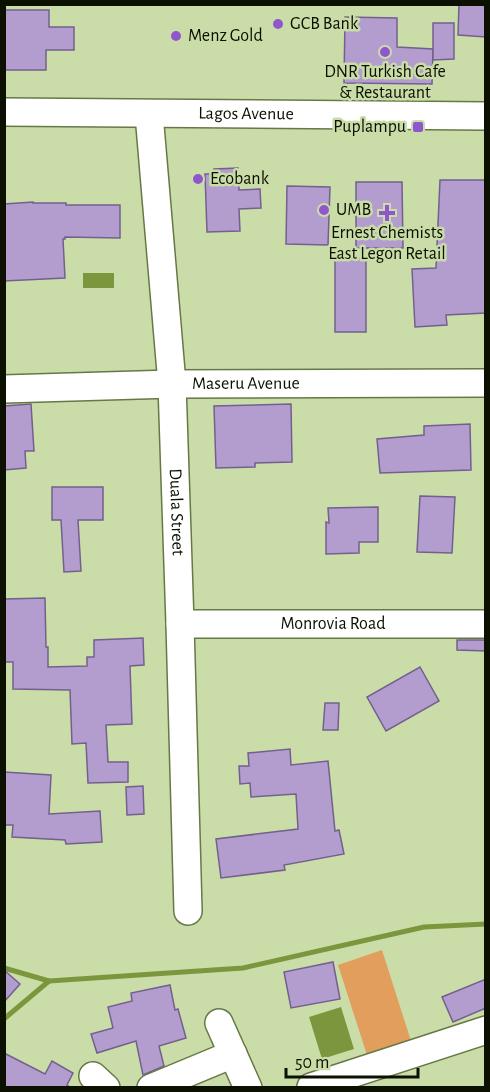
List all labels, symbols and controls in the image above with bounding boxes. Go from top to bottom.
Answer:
place label: GCB Bank [290,15,359,33]
marker: GCB Bank [271,17,285,31]
place label: Menz Gold [188,27,263,45]
marker: Menz Gold [169,29,183,43]
marker: DNR Turkish Cafe & Restaurant [378,45,392,59]
place label: DNR Turkish Cafe & Restaurant [324,63,446,102]
street label: Lagos Avenue [198,105,294,123]
place label: Puplampu [333,118,406,136]
marker: Puplampu [411,120,425,134]
place label: Ecobank [210,170,270,188]
marker: Ecobank [191,172,205,186]
place label: UMB [336,201,371,219]
marker: UMB [317,203,331,217]
marker: Ernest Chemists East Legon Retail [380,206,394,220]
place label: Ernest Chemists East Legon Retail [328,224,446,263]
street label: Maseru Avenue [192,375,300,393]
street label: Duala Street [166,468,187,556]
street label: Monrovia Road [280,615,386,633]
scale bar [286,1041,418,1079]
text: 50 m [295,1054,329,1072]

